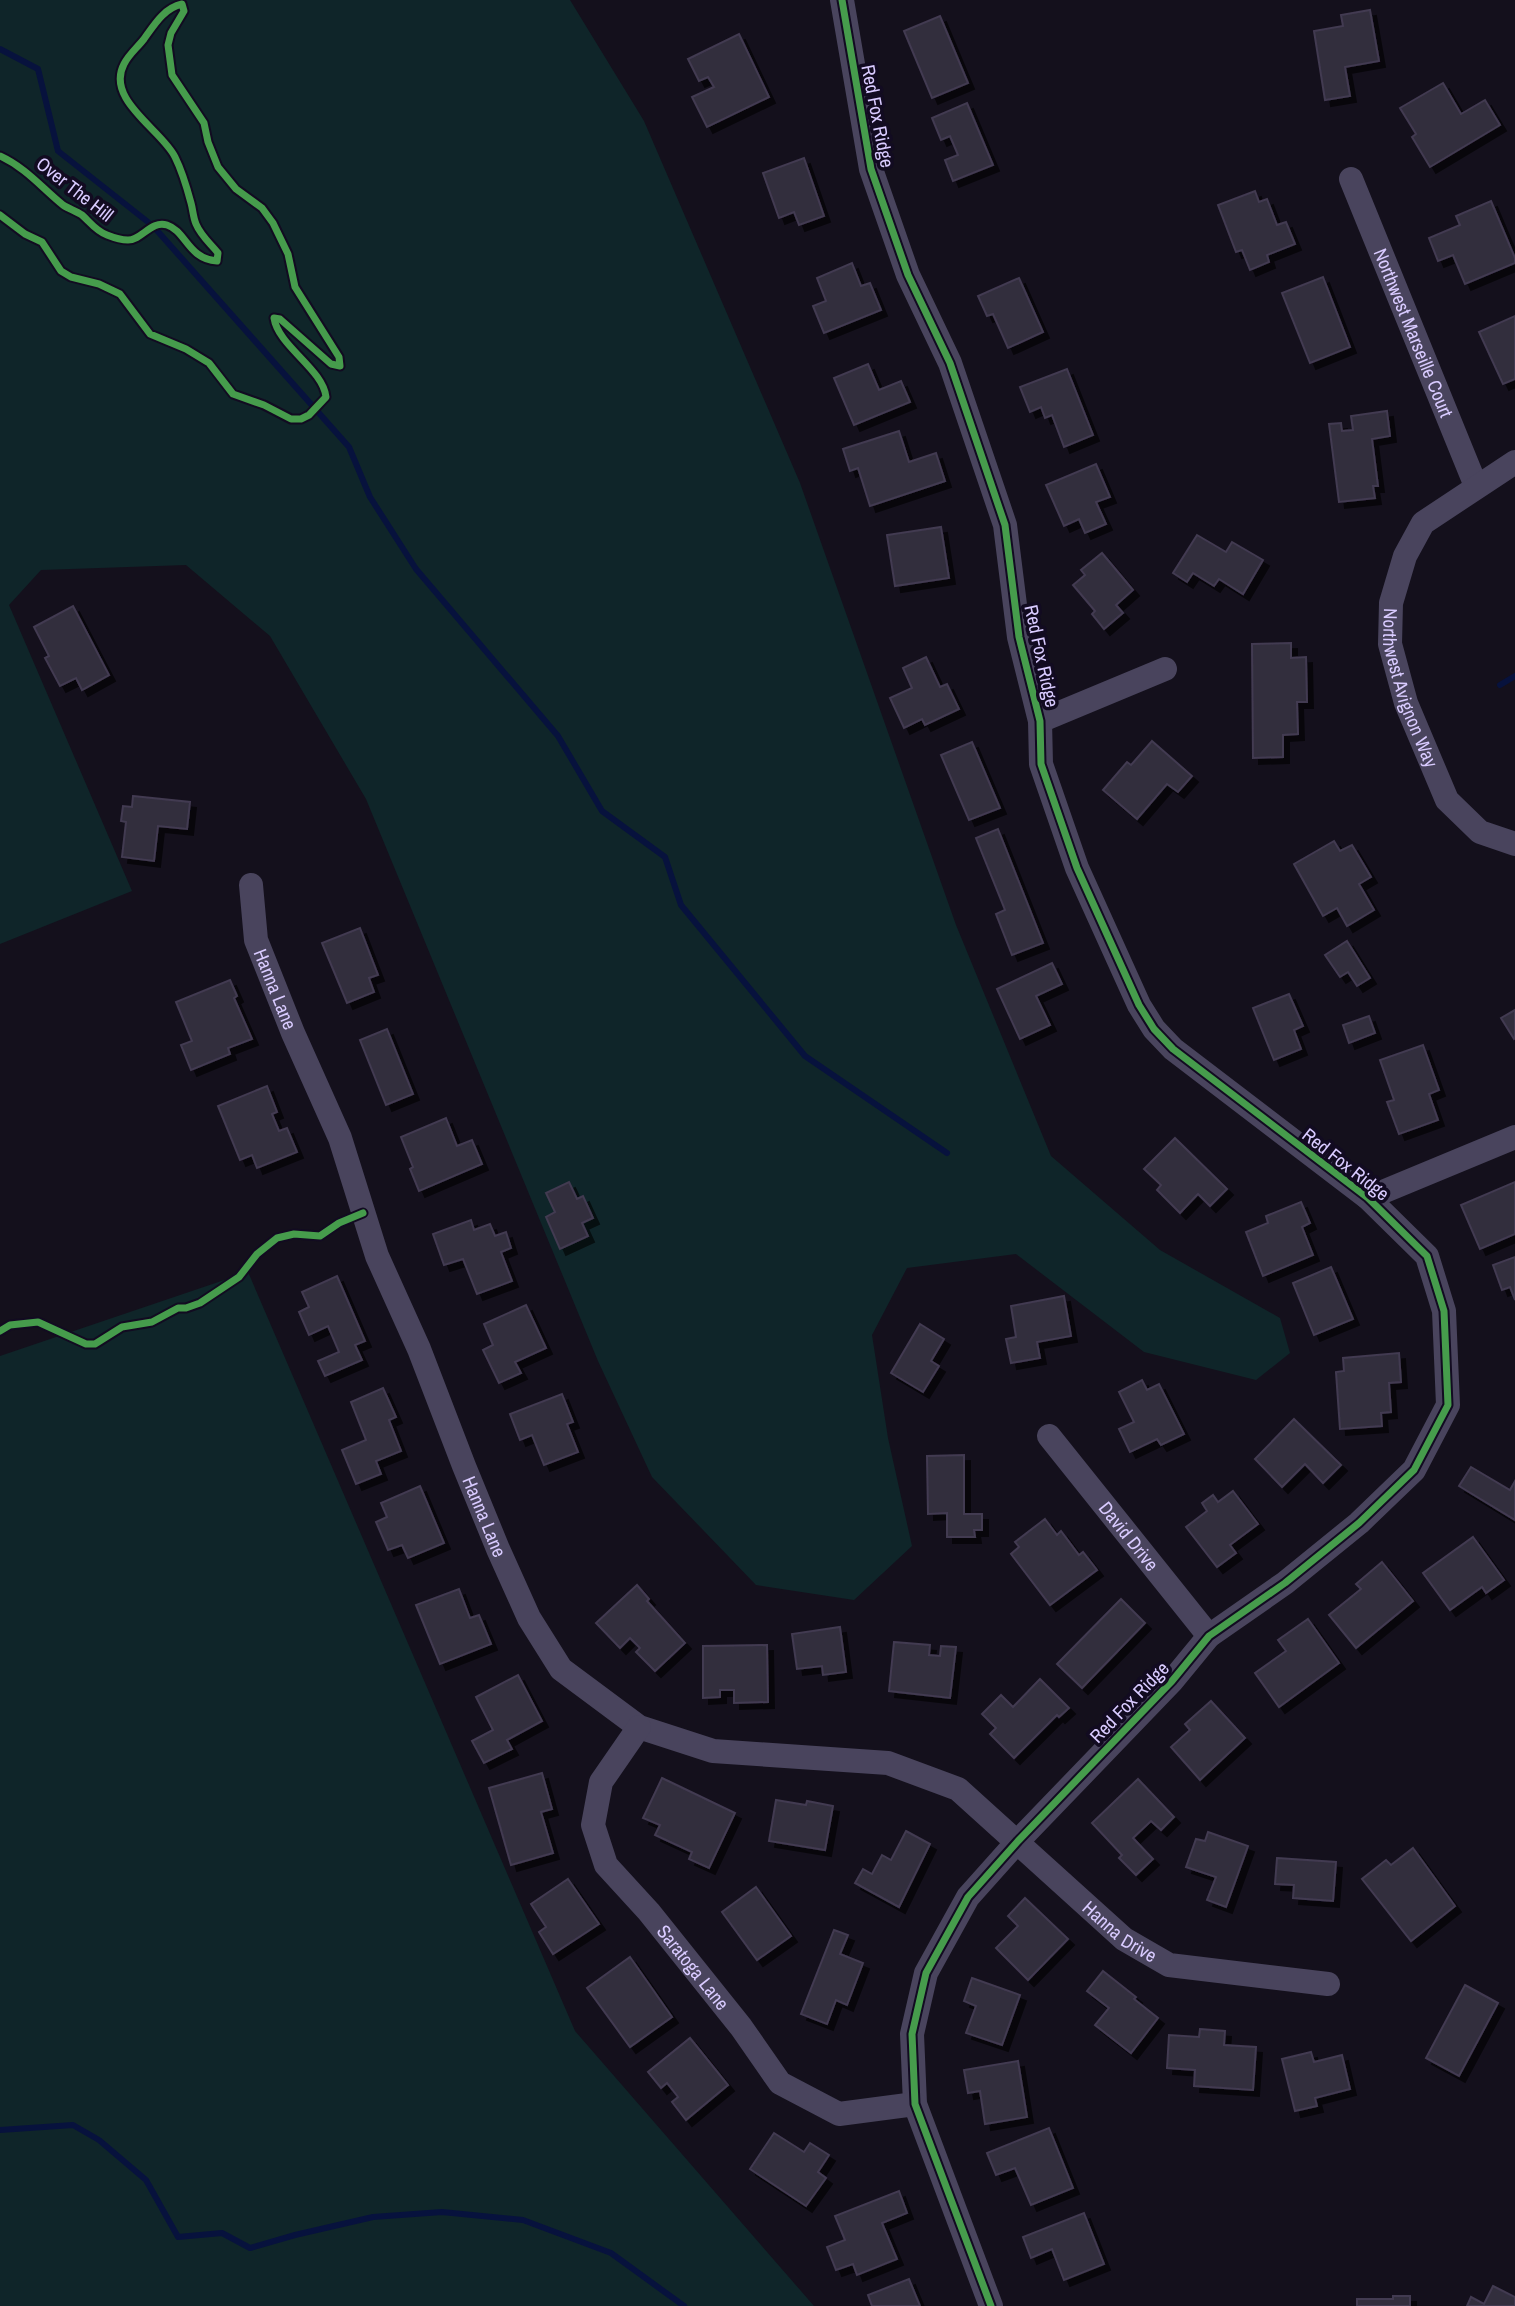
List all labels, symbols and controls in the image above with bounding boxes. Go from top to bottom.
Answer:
street label: Red Fox Ridge [855,62,901,170]
street label: Over The Hill [31,151,119,227]
street label: Northwest Marseille Court [1368,244,1460,422]
street label: Red Fox Ridge [1018,602,1066,710]
street label: Northwest Avignon Way [1377,608,1445,771]
street label: Hanna Lane [248,945,303,1033]
street label: Red Fox Ridge [1297,1122,1395,1206]
street label: Hanna Lane [457,1472,513,1561]
street label: David Drive [1093,1496,1165,1576]
street label: Red Fox Ridge [1084,1656,1174,1748]
street label: Hanna Drive [1077,1895,1162,1968]
street label: Saratoga Lane [651,1919,735,2015]

